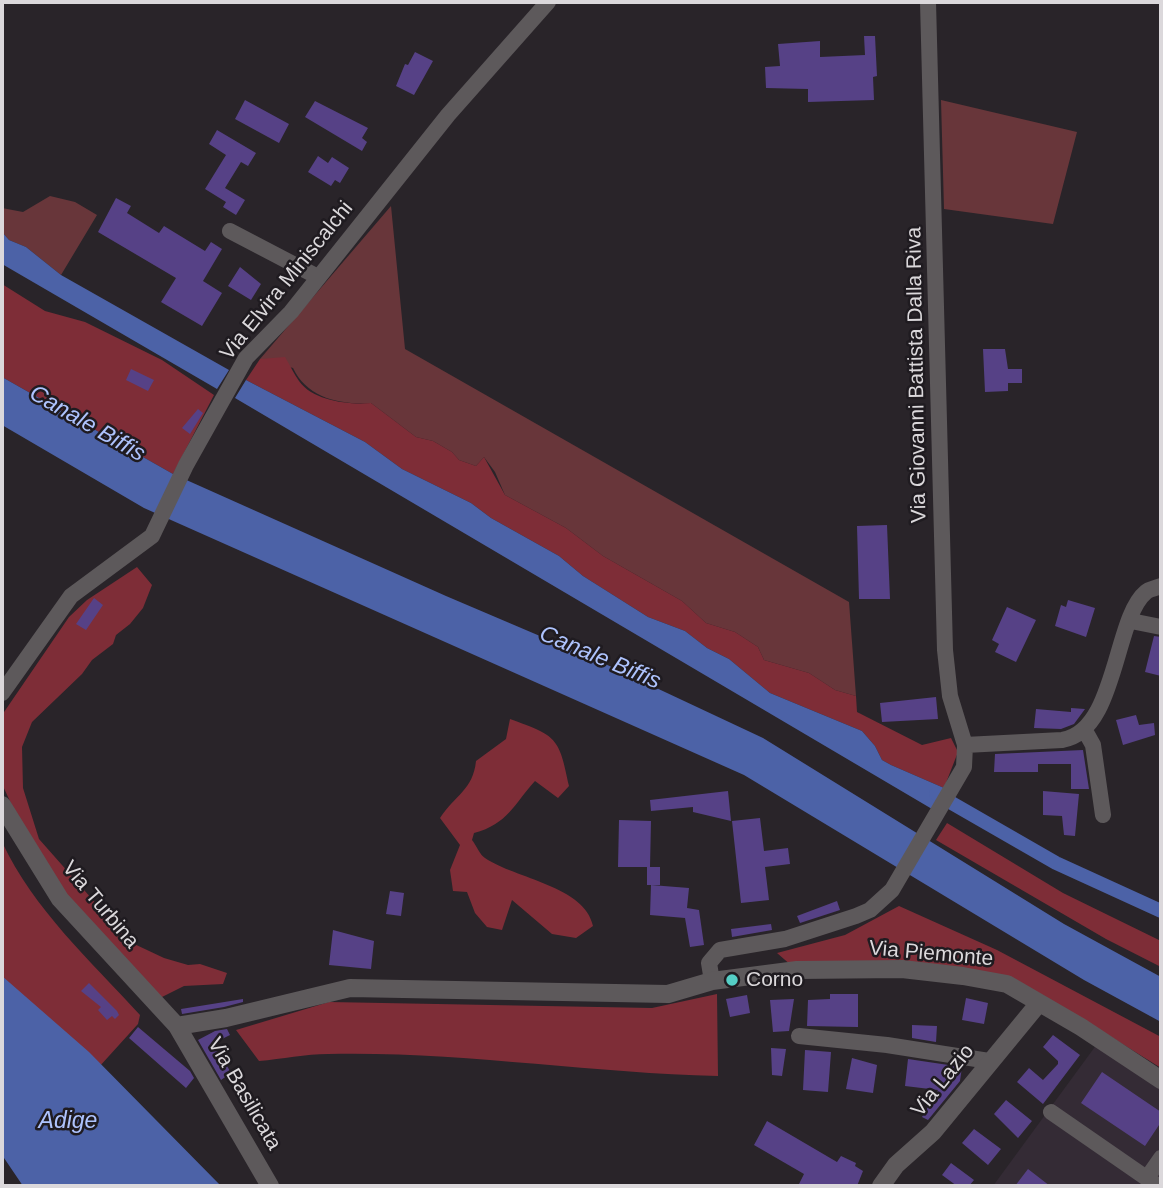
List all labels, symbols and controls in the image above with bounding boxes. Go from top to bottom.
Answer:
street label: Via Elvira Miniscalchi [215,197,359,365]
street label: Via Giovanni Battista Dalla Riva [902,227,932,523]
water label: Canale Biffis [24,380,150,468]
water label: Canale Biffis [535,620,665,696]
street label: Via Turbina [56,856,144,954]
street label: Via Piemonte [868,936,994,972]
place label: Corno [746,967,803,993]
marker: Corno [724,972,740,988]
street label: Via Basilicata [202,1033,286,1155]
street label: Via Lazio [906,1040,980,1122]
water label: Adige [39,1108,97,1136]

